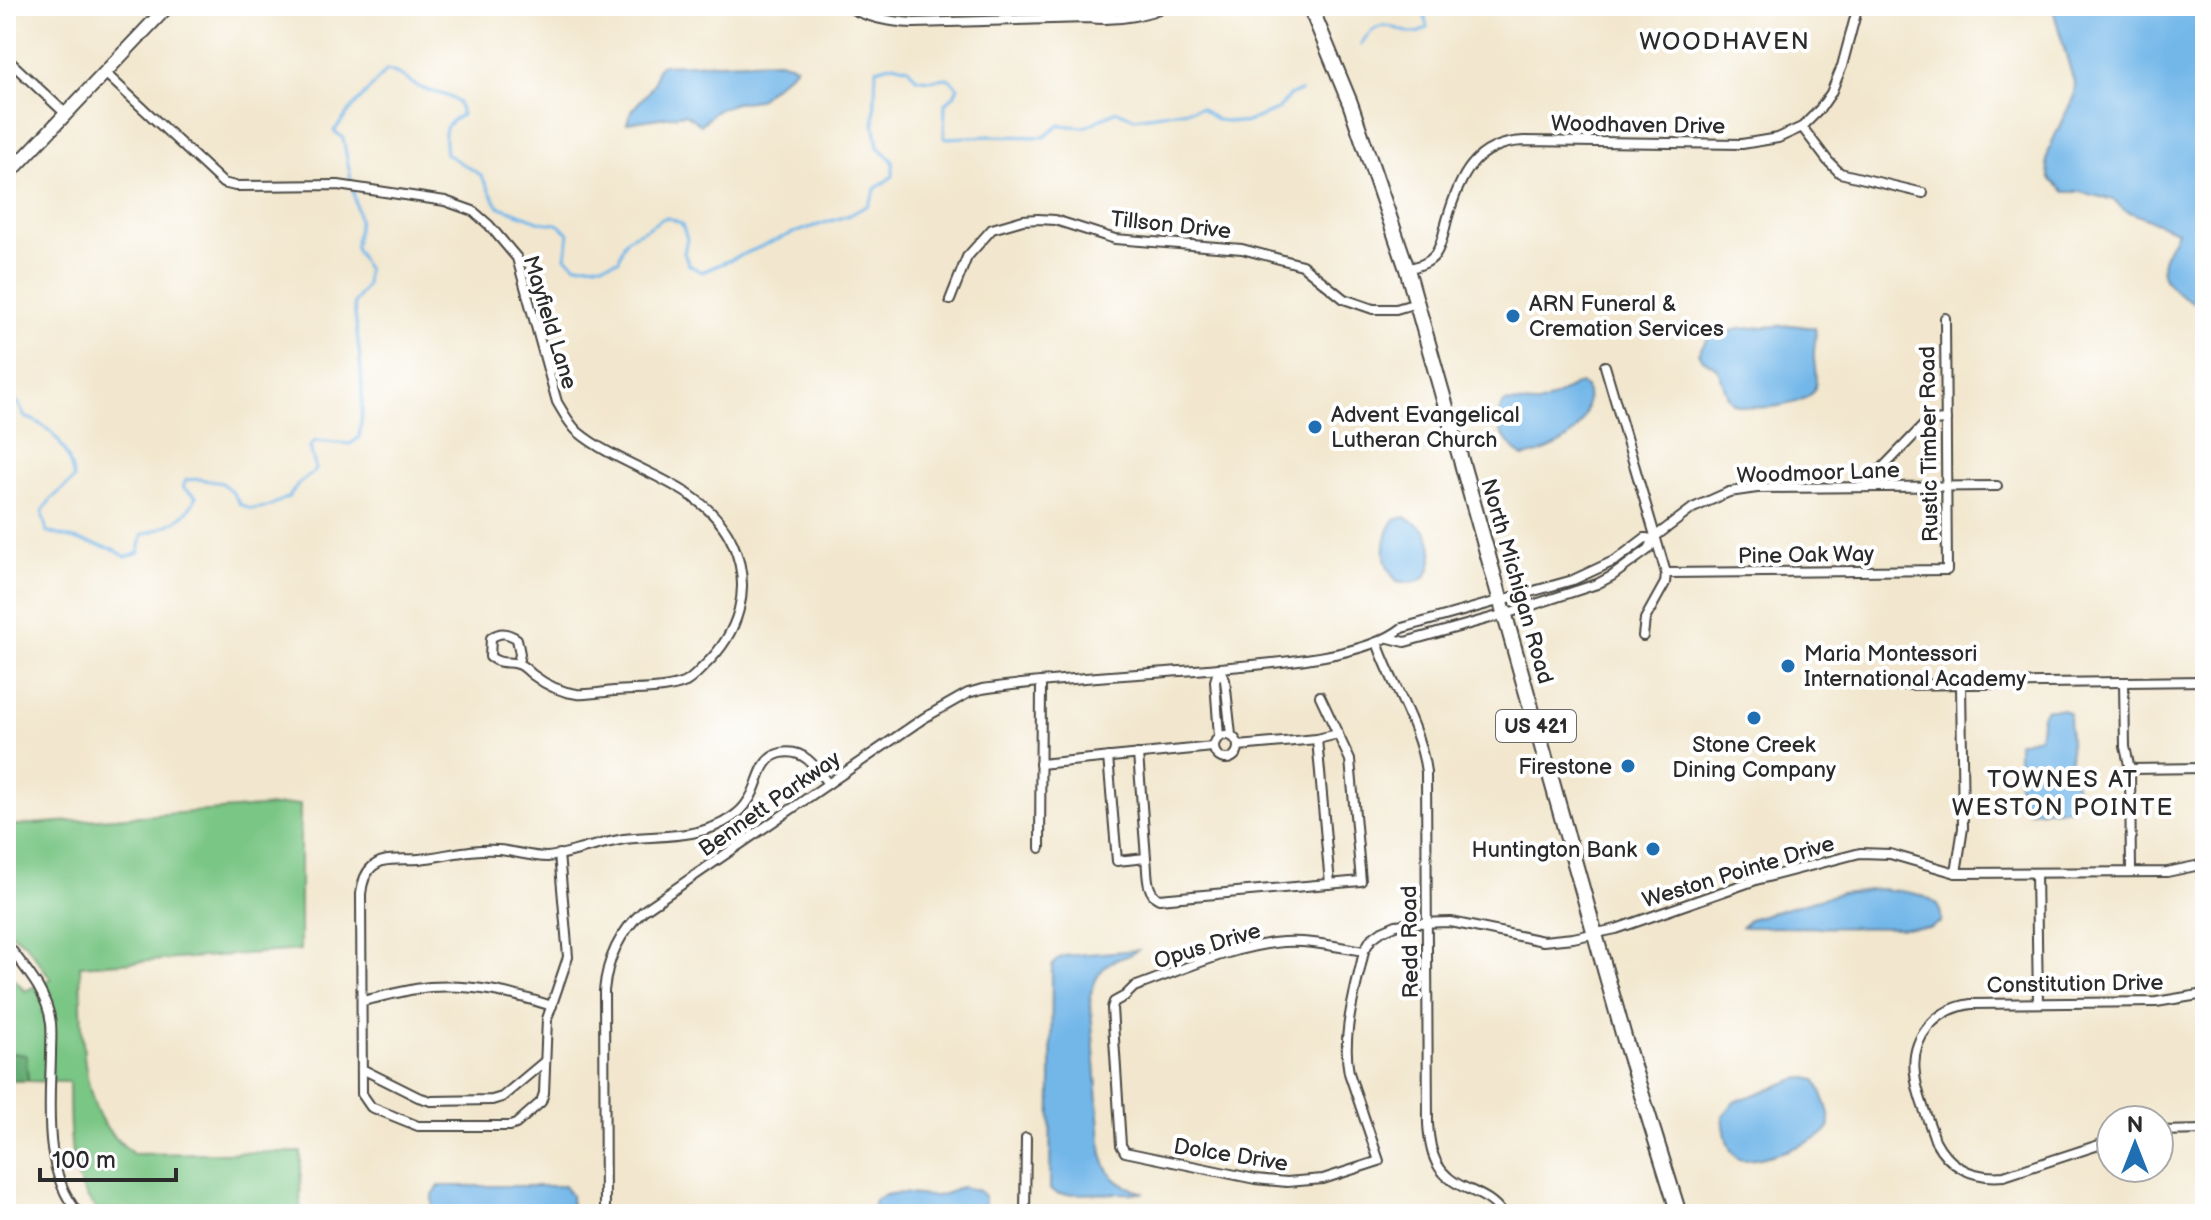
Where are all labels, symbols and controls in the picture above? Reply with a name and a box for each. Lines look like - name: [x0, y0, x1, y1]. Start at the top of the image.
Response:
- district label: WOODHAVEN: [1639, 27, 1811, 56]
- street label: Woodhaven Drive: [1551, 110, 1725, 141]
- street label: Tillson Drive: [1109, 206, 1232, 245]
- street label: Mayfield Lane: [516, 252, 583, 393]
- place label: ARN Funeral & Cremation Services: [1529, 291, 1724, 343]
- marker: ARN Funeral & Cremation Services: [1504, 307, 1522, 325]
- street label: Rustic Timber Road: [1914, 346, 1945, 542]
- place label: Advent Evangelical Lutheran Church: [1331, 402, 1520, 454]
- marker: Advent Evangelical Lutheran Church: [1306, 418, 1324, 436]
- street label: Woodmoor Lane: [1736, 457, 1900, 490]
- street label: North Michigan Road: [1474, 476, 1559, 687]
- street label: Pine Oak Way: [1738, 541, 1874, 570]
- place label: Maria Montessori International Academy: [1804, 641, 2026, 693]
- marker: Maria Montessori International Academy: [1779, 657, 1797, 675]
- marker: Stone Creek Dining Company: [1745, 709, 1763, 727]
- road number: US 421: [1496, 710, 1576, 742]
- place label: Stone Creek Dining Company: [1672, 732, 1836, 784]
- street label: Bennett Parkway: [694, 745, 846, 863]
- place label: Firestone: [1518, 754, 1612, 781]
- marker: Firestone: [1619, 757, 1637, 775]
- district label: TOWNES AT WESTON POINTE: [1952, 765, 2174, 822]
- street label: Weston Pointe Drive: [1639, 830, 1838, 915]
- place label: Huntington Bank: [1472, 837, 1637, 864]
- marker: Huntington Bank: [1644, 840, 1662, 858]
- street label: Redd Road: [1396, 885, 1425, 999]
- street label: Opus Drive: [1151, 917, 1264, 975]
- street label: Constitution Drive: [1986, 969, 2164, 1000]
- north arrow: [2095, 1104, 2175, 1184]
- text: N: [2127, 1112, 2143, 1139]
- scale bar: [40, 1132, 176, 1182]
- street label: Dolce Drive: [1172, 1133, 1290, 1178]
- text: 100 m: [52, 1146, 116, 1175]

